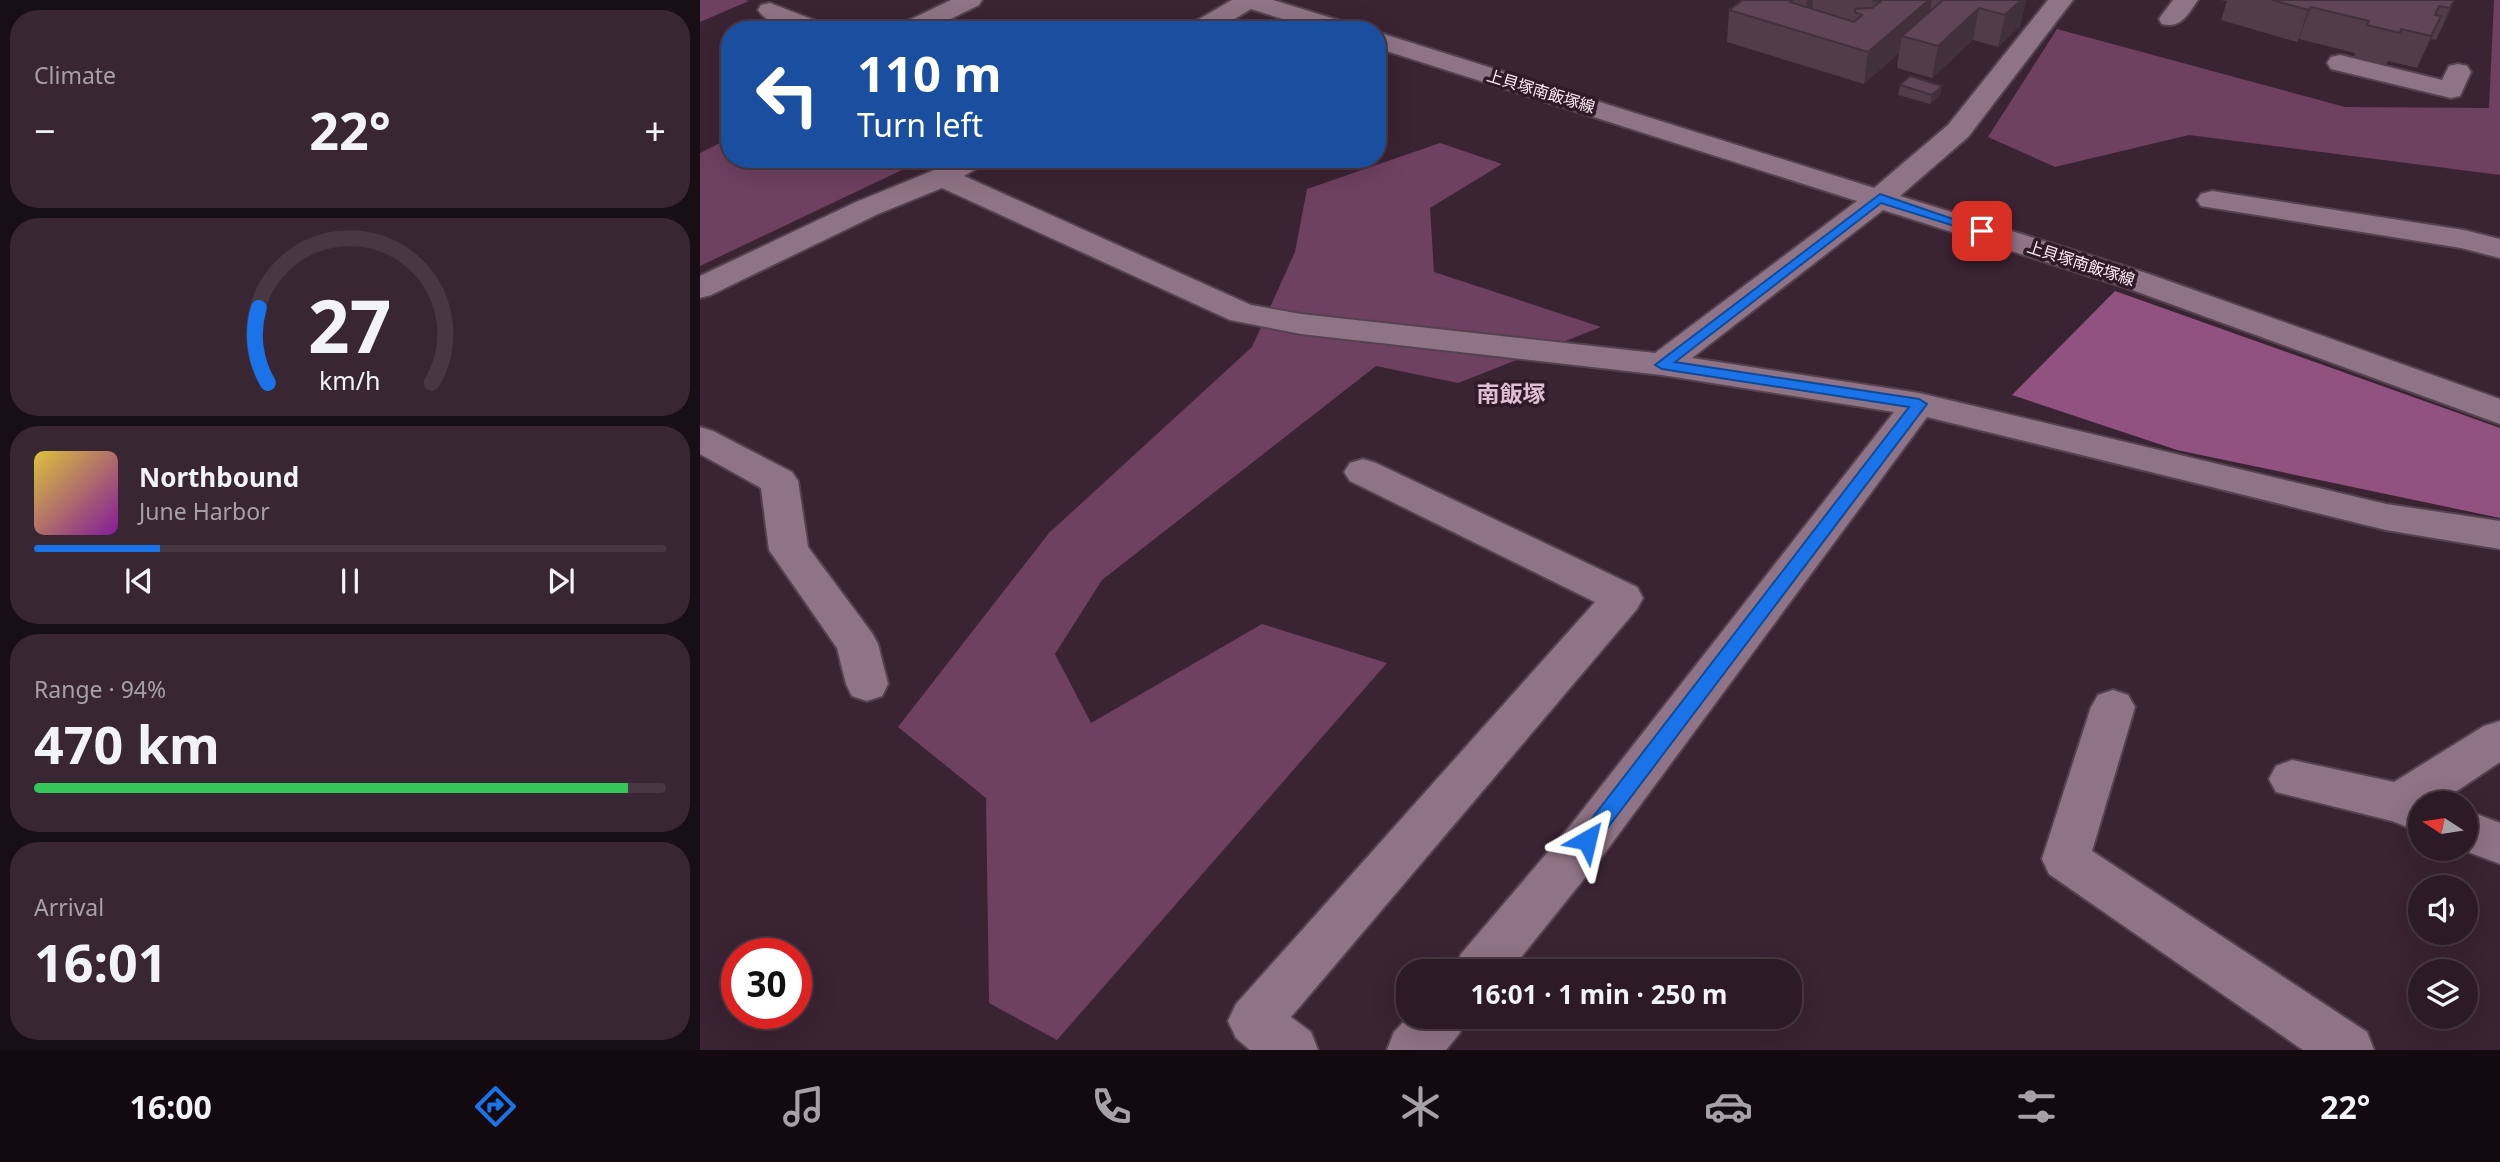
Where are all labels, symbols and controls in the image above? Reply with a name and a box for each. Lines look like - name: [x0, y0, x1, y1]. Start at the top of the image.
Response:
- text: 110 m: [857, 40, 1002, 106]
- icon: left: [742, 49, 833, 140]
- text: Climate: [34, 59, 116, 91]
- street label: 上貝塚南飯塚線: [1484, 64, 1598, 118]
- text: 22°: [309, 94, 391, 165]
- text: Turn left: [857, 103, 983, 146]
- text: −: [34, 104, 56, 156]
- text: +: [644, 104, 666, 156]
- pin: [1952, 201, 2012, 261]
- icon: arrive: [1963, 212, 2001, 250]
- street label: 上貝塚南飯塚線: [2024, 235, 2138, 291]
- text: 27: [308, 275, 392, 374]
- text: km/h: [319, 363, 381, 397]
- district label: 南飯塚: [1477, 377, 1546, 409]
- text: Northbound: [139, 459, 299, 495]
- text: June Harbor: [139, 495, 270, 527]
- icon: previous: [120, 562, 158, 600]
- icon: pause: [331, 562, 369, 600]
- icon: next: [542, 562, 580, 600]
- text: Range · 94%: [34, 673, 166, 705]
- text: 470 km: [34, 708, 220, 779]
- north arrow: [2408, 791, 2478, 861]
- map controls: [2408, 791, 2478, 1029]
- position arrow: [1550, 803, 1624, 877]
- button: sound: [2408, 875, 2478, 945]
- text: Arrival: [34, 891, 104, 923]
- text: 16:01: [34, 926, 168, 997]
- speed limit sign: 30: [721, 938, 812, 1029]
- button: layers: [2408, 959, 2478, 1029]
- text: 16:01 · 1 min · 250 m: [1471, 976, 1727, 1012]
- icon: directions: [471, 1082, 520, 1131]
- icon: music: [779, 1082, 828, 1131]
- icon: phone: [1087, 1082, 1136, 1131]
- icon: climate: [1396, 1082, 1445, 1131]
- icon: car: [1704, 1082, 1753, 1131]
- icon: filters: [2012, 1082, 2061, 1131]
- text: 16:00: [130, 1085, 212, 1128]
- text: 22°: [2320, 1085, 2370, 1128]

